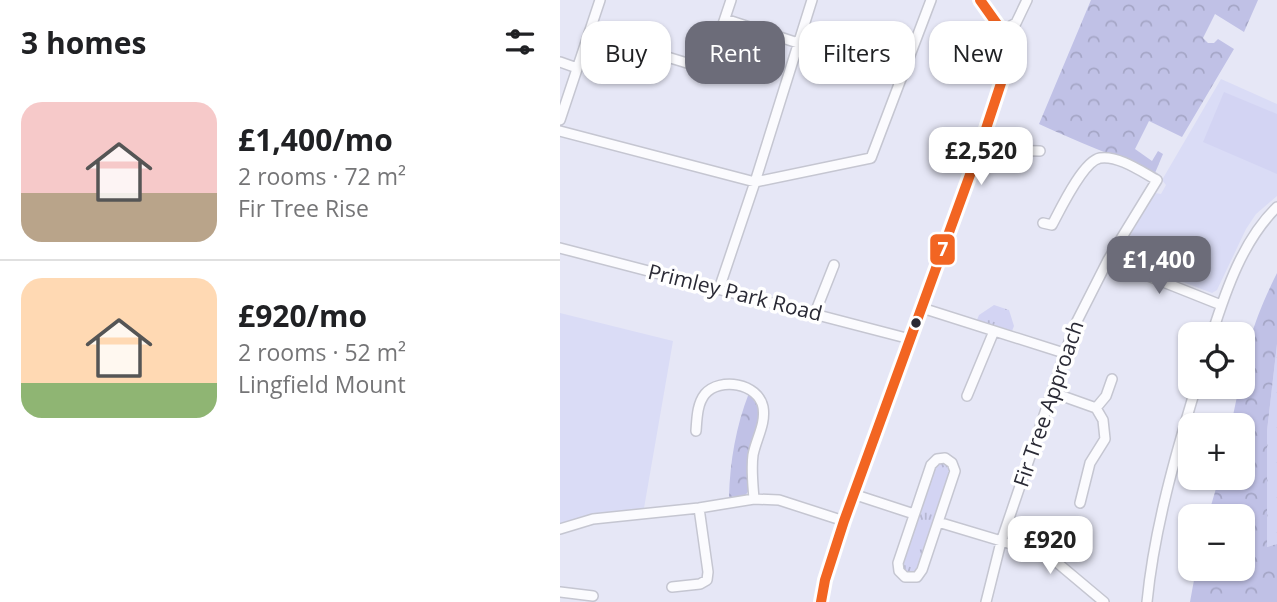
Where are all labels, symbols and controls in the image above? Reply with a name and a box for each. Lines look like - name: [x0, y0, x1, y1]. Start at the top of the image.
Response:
- chip: Buy: [581, 21, 671, 84]
- chip: Rent: [685, 21, 785, 84]
- chip: Filters: [799, 21, 915, 84]
- chip: New: [929, 21, 1027, 84]
- text: 3 homes: [21, 22, 146, 63]
- icon: filters: [501, 23, 539, 61]
- text: £1,400/mo: [238, 119, 393, 160]
- pin: £2,520: [924, 128, 1038, 187]
- icon: home: [77, 130, 161, 214]
- text: £2,520: [945, 134, 1017, 166]
- text: 2 rooms · 72 m²: [238, 160, 406, 192]
- text: Fir Tree Rise: [238, 192, 369, 224]
- line badge: 7: [929, 233, 956, 266]
- text: 7: [938, 236, 949, 262]
- pin: £1,400: [1102, 236, 1216, 296]
- text: £1,400: [1123, 243, 1195, 275]
- street label: Primley Park Road: [645, 257, 825, 327]
- text: £920/mo: [238, 295, 367, 336]
- icon: home: [77, 306, 161, 390]
- unlabelled marker: [909, 316, 923, 330]
- street label: Fir Tree Approach: [1006, 317, 1090, 491]
- map controls: [1178, 322, 1255, 581]
- button: locate: [1178, 322, 1255, 399]
- text: 2 rooms · 52 m²: [238, 336, 406, 368]
- text: Lingfield Mount: [238, 368, 406, 400]
- button: +: [1178, 413, 1255, 490]
- button: −: [1178, 504, 1255, 581]
- pin: £920: [1009, 516, 1091, 576]
- text: £920: [1024, 523, 1076, 555]

